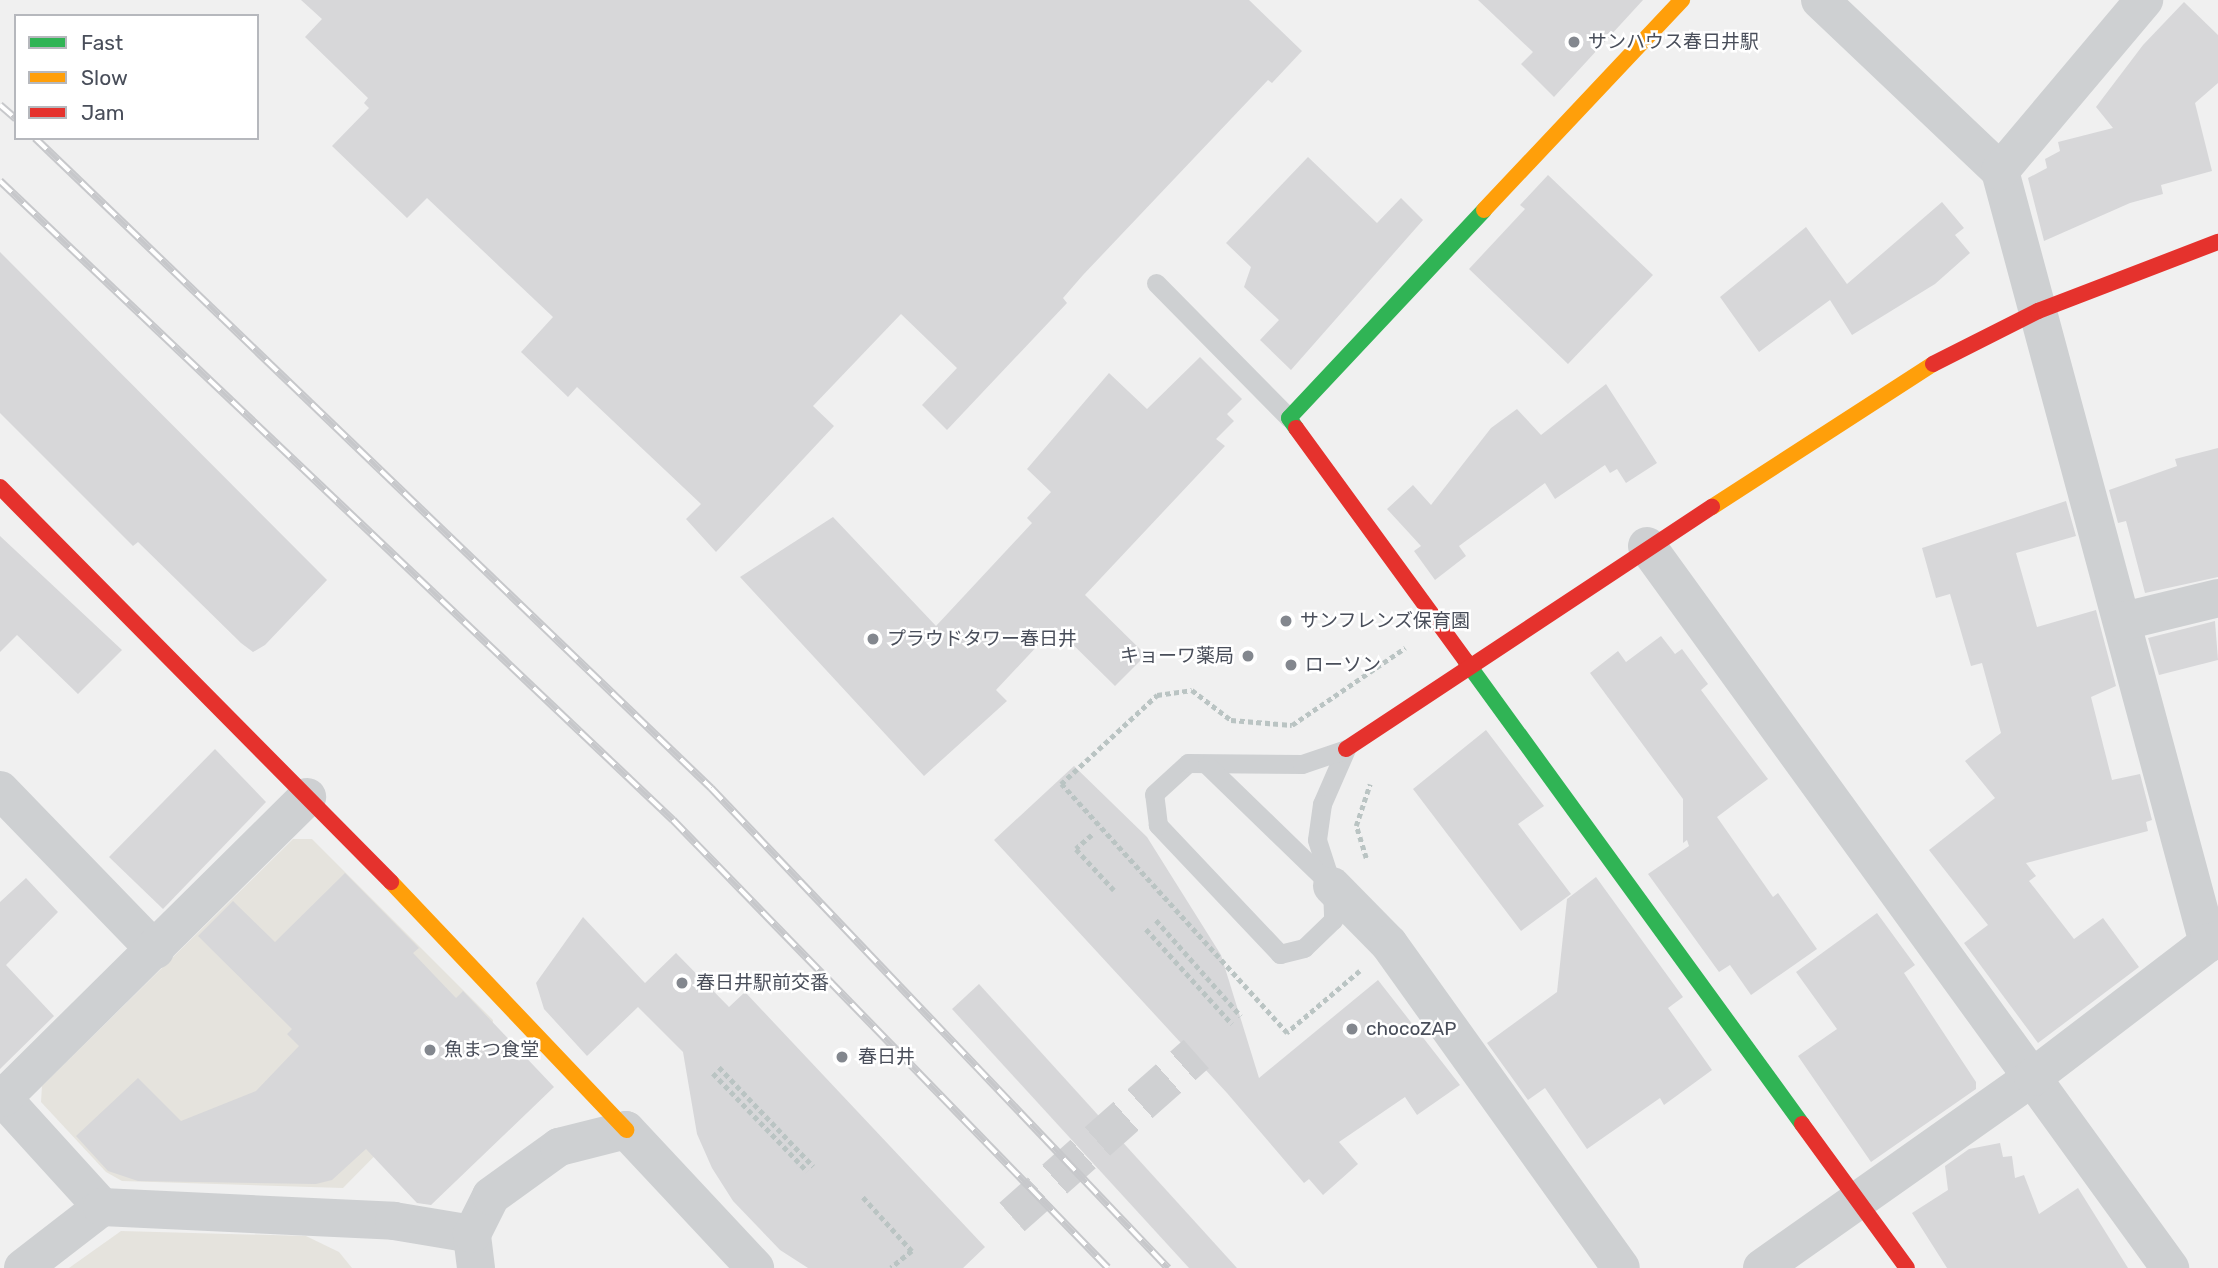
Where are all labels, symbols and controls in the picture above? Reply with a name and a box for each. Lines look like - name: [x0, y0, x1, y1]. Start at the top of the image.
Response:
- legend: [14, 14, 259, 140]
- text: Fast: [81, 30, 123, 55]
- place label: サンハウス春日井駅: [1588, 31, 1759, 53]
- marker: サンハウス春日井駅: [1566, 34, 1582, 50]
- text: Slow: [81, 65, 128, 90]
- text: Jam: [81, 100, 125, 125]
- place label: サンフレンズ保育園: [1300, 610, 1471, 632]
- marker: サンフレンズ保育園: [1278, 613, 1294, 629]
- place label: プラウドタワー春日井: [887, 628, 1077, 650]
- marker: プラウドタワー春日井: [865, 631, 881, 647]
- place label: キョーワ薬局: [1120, 645, 1234, 667]
- marker: キョーワ薬局: [1240, 648, 1256, 664]
- place label: ローソン: [1305, 654, 1381, 676]
- marker: ローソン: [1283, 657, 1299, 673]
- place label: 春日井駅前交番: [696, 972, 829, 994]
- marker: 春日井駅前交番: [674, 975, 690, 991]
- place label: chocoZAP: [1366, 1018, 1456, 1040]
- marker: chocoZAP: [1344, 1021, 1360, 1037]
- place label: 魚まつ食堂: [444, 1039, 539, 1061]
- marker: 魚まつ食堂: [422, 1042, 438, 1058]
- place label: 春日井: [858, 1046, 915, 1068]
- marker: 春日井: [832, 1047, 852, 1067]

